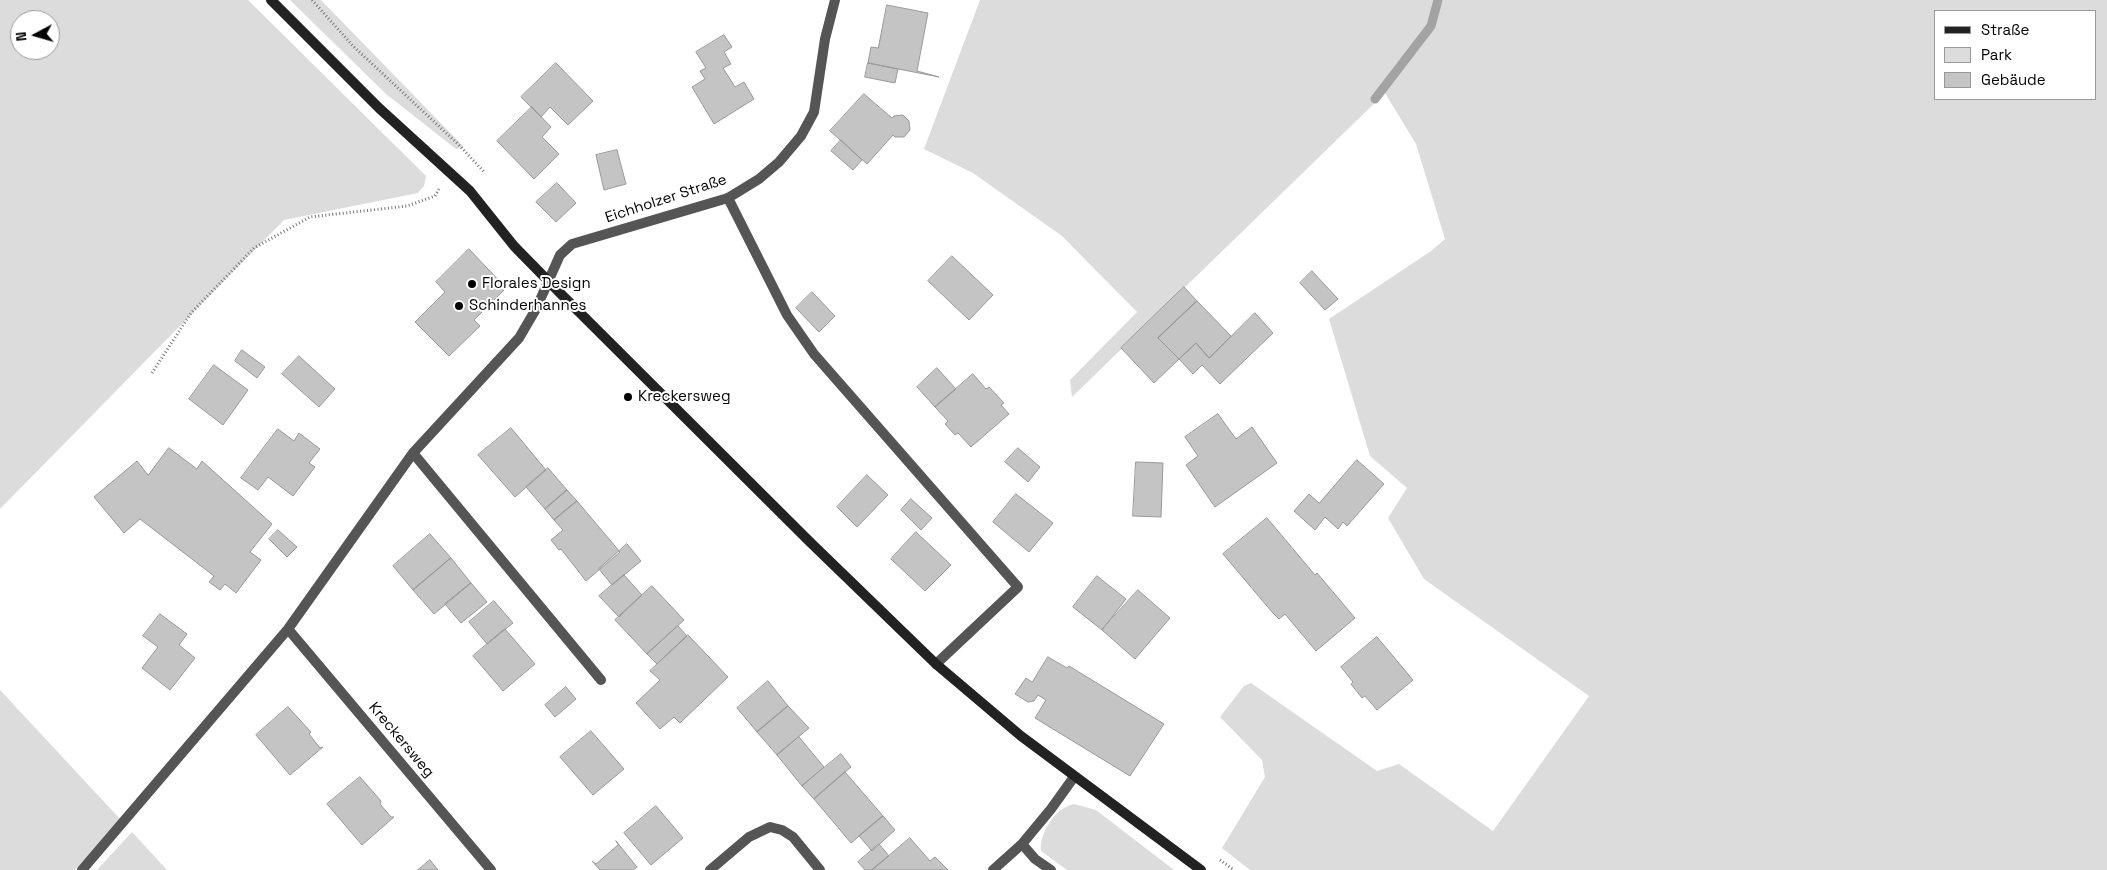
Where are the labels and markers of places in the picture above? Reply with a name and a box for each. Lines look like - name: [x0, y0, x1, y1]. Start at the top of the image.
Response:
- place label: Florales Design: [482, 275, 591, 293]
- marker: Florales Design: [466, 278, 478, 290]
- place label: Schinderhannes: [469, 297, 586, 315]
- marker: Schinderhannes: [453, 300, 465, 312]
- place label: Kreckersweg: [638, 388, 731, 406]
- marker: Kreckersweg: [622, 391, 634, 403]

